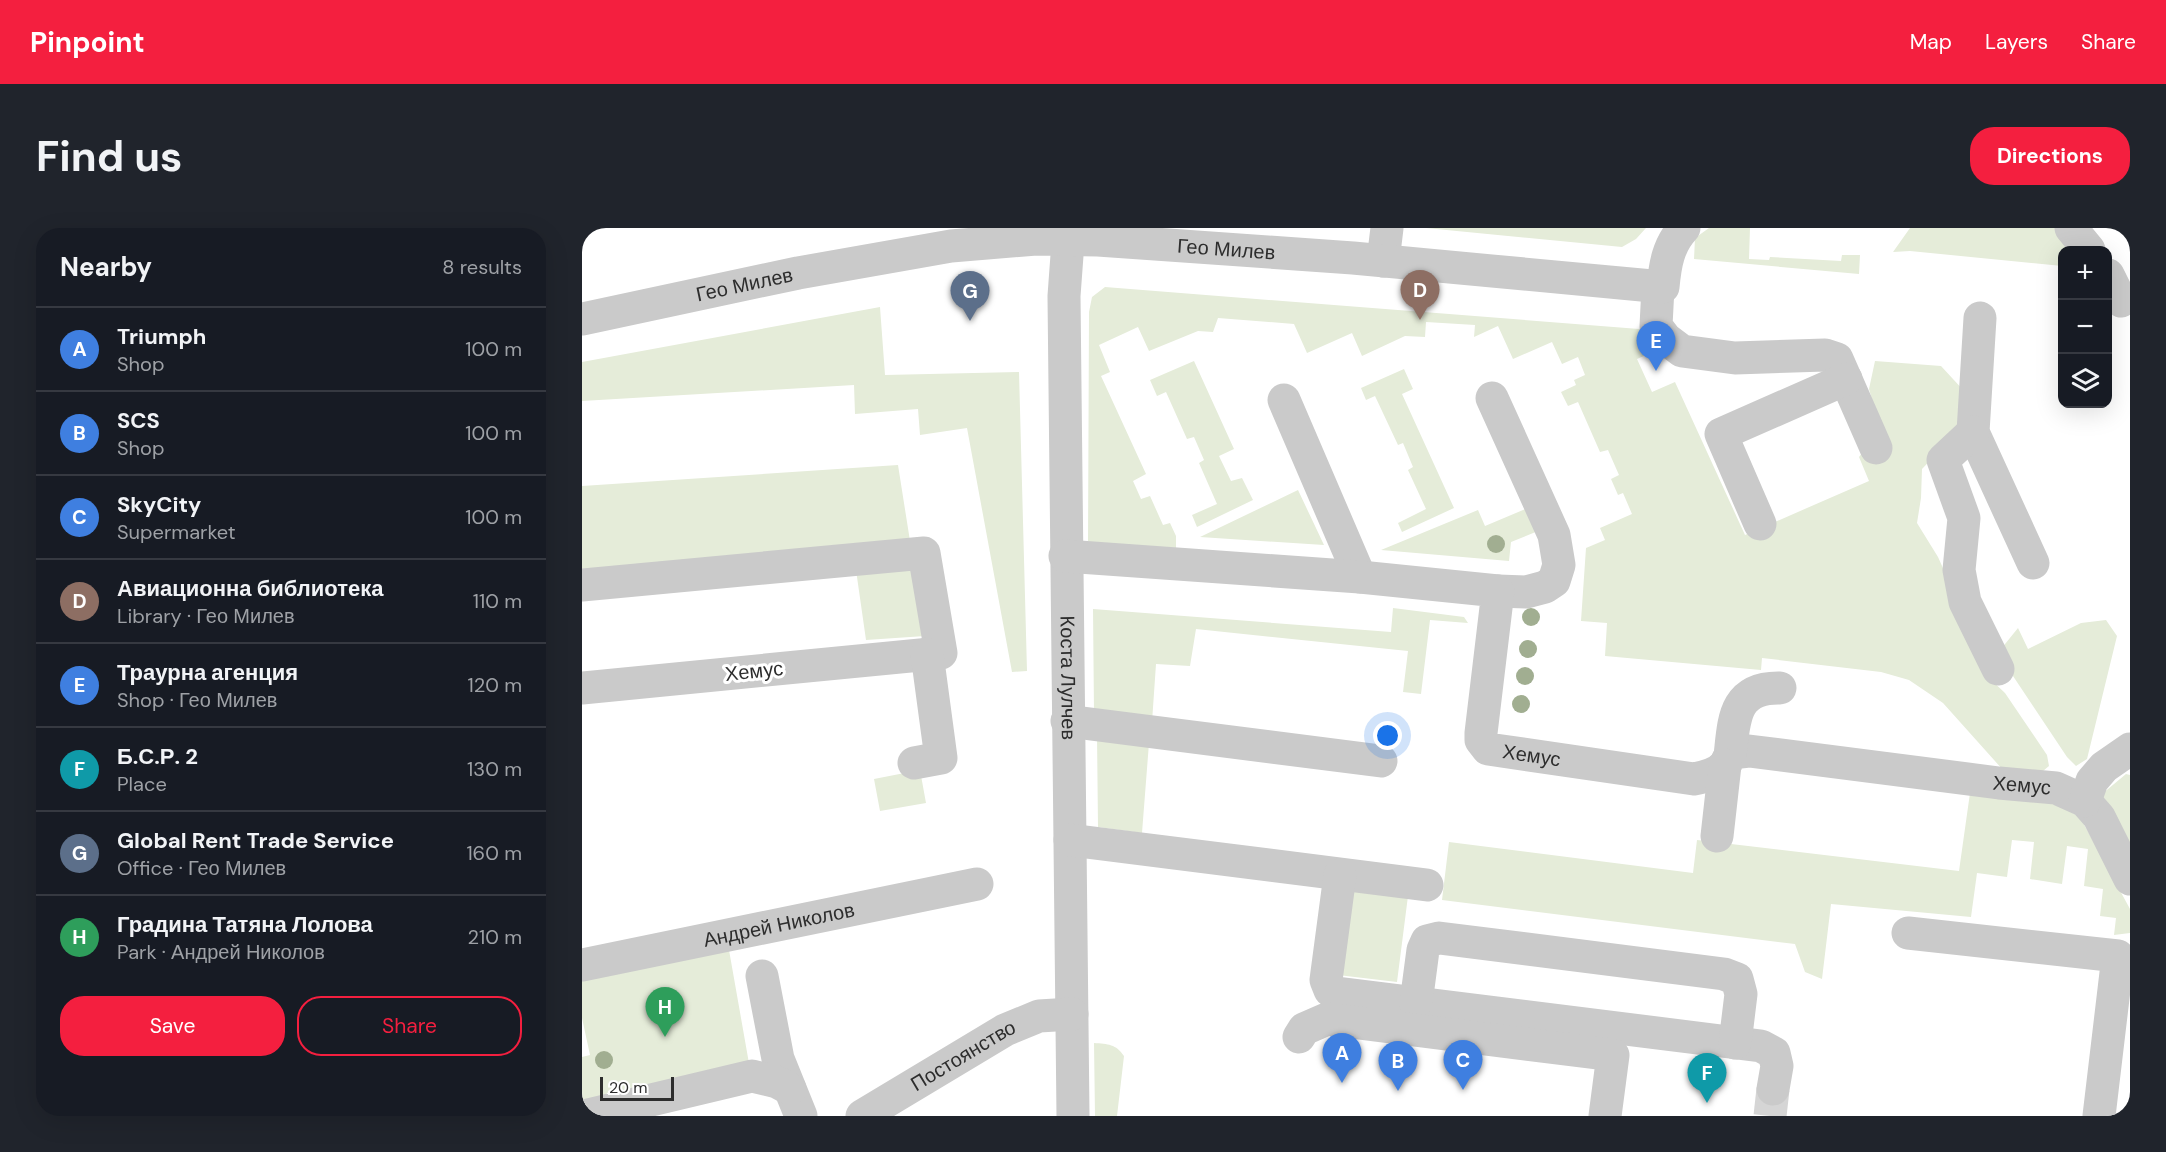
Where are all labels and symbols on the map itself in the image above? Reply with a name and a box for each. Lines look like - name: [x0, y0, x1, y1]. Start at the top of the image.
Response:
- street label: Гео Милев: [1176, 233, 1276, 265]
- street label: Гео Милев: [694, 261, 795, 307]
- pin: D: [1400, 270, 1440, 320]
- pin: G: [950, 272, 990, 321]
- pin: E: [1636, 322, 1676, 371]
- street label: Коста Лулчев: [1055, 615, 1082, 740]
- street label: Хемус: [724, 655, 784, 687]
- your location: [1373, 721, 1402, 750]
- street label: Хемус: [1501, 738, 1562, 772]
- street label: Хемус: [1992, 770, 2052, 801]
- street label: Андрей Николов: [701, 896, 857, 953]
- pin: H: [646, 988, 685, 1037]
- street label: Постоянство: [906, 1014, 1019, 1097]
- pin: A: [1322, 1034, 1362, 1083]
- pin: C: [1444, 1040, 1482, 1090]
- pin: B: [1378, 1042, 1418, 1091]
- pin: F: [1688, 1054, 1726, 1103]
- scale bar: [600, 1074, 674, 1102]

